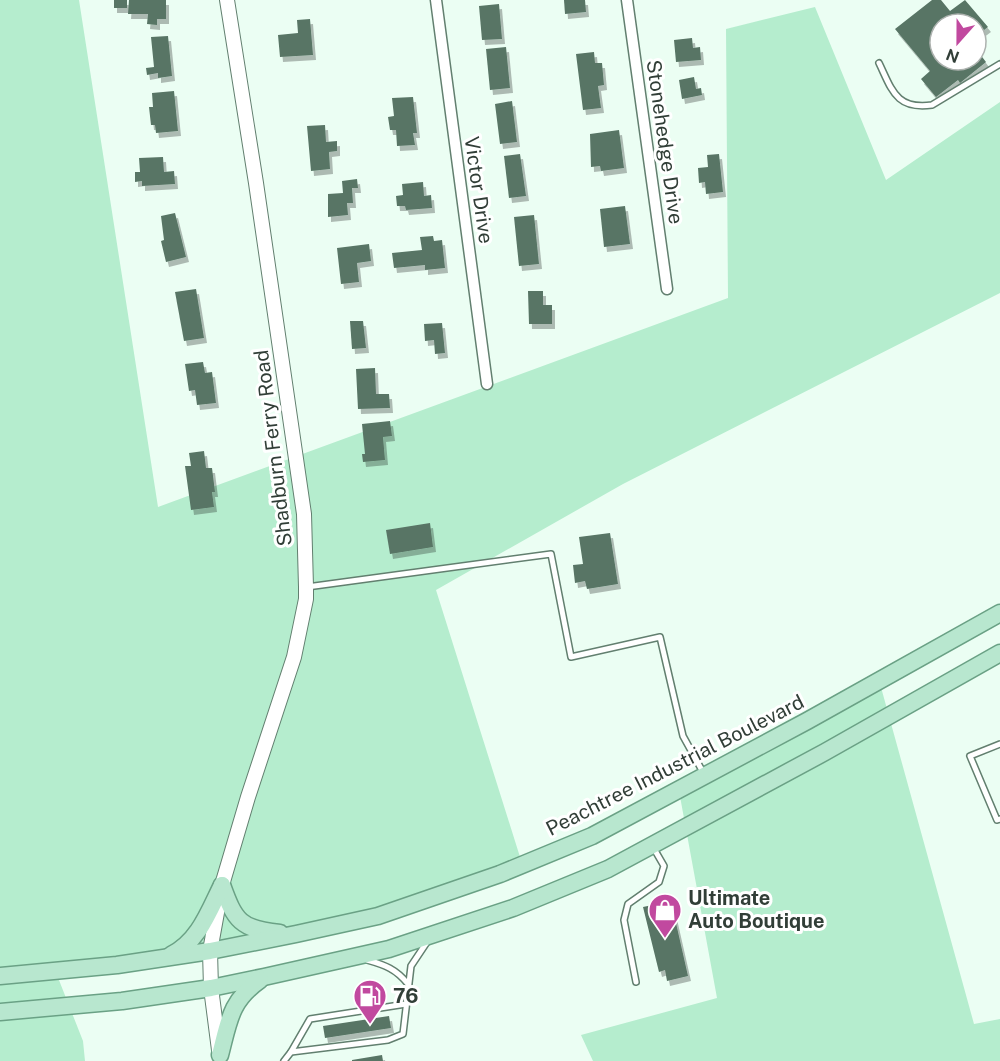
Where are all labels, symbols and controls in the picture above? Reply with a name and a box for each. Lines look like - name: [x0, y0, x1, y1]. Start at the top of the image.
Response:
- north arrow: [928, 12, 988, 72]
- text: N: [944, 44, 962, 67]
- street label: Stonehedge Drive: [642, 58, 688, 226]
- street label: Victor Drive: [460, 135, 498, 245]
- street label: Shadburn Ferry Road: [249, 349, 297, 547]
- street label: Peachtree Industrial Boulevard: [542, 689, 808, 841]
- place label: Ultimate Auto Boutique: [688, 886, 825, 933]
- shop icon: Ultimate Auto Boutique: [647, 892, 683, 939]
- fuel station icon: 76: [352, 978, 388, 1025]
- place label: 76: [393, 984, 419, 1008]

